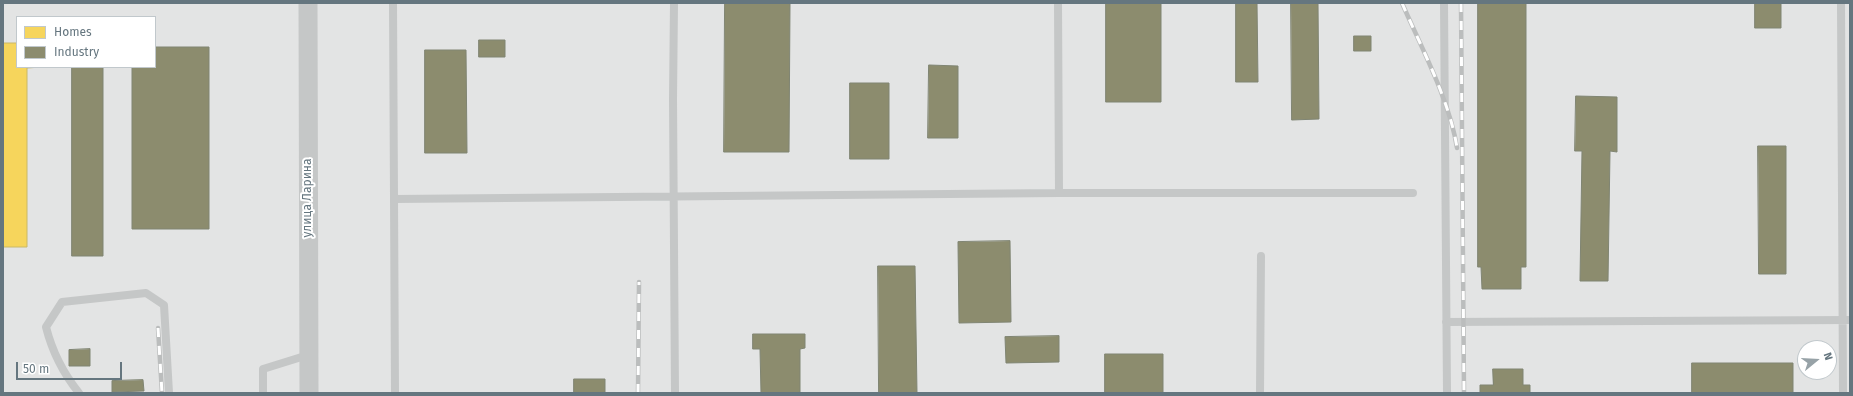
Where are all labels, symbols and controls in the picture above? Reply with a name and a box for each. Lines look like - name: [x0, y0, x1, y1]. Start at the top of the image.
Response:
- legend: [16, 16, 156, 68]
- text: Homes: [54, 25, 92, 39]
- text: Industry: [54, 45, 99, 59]
- street label: улица Ларина: [301, 158, 315, 238]
- north arrow: [1797, 340, 1837, 380]
- text: N: [1821, 351, 1835, 362]
- scale bar: [18, 354, 124, 380]
- text: 50 m: [23, 362, 49, 376]

